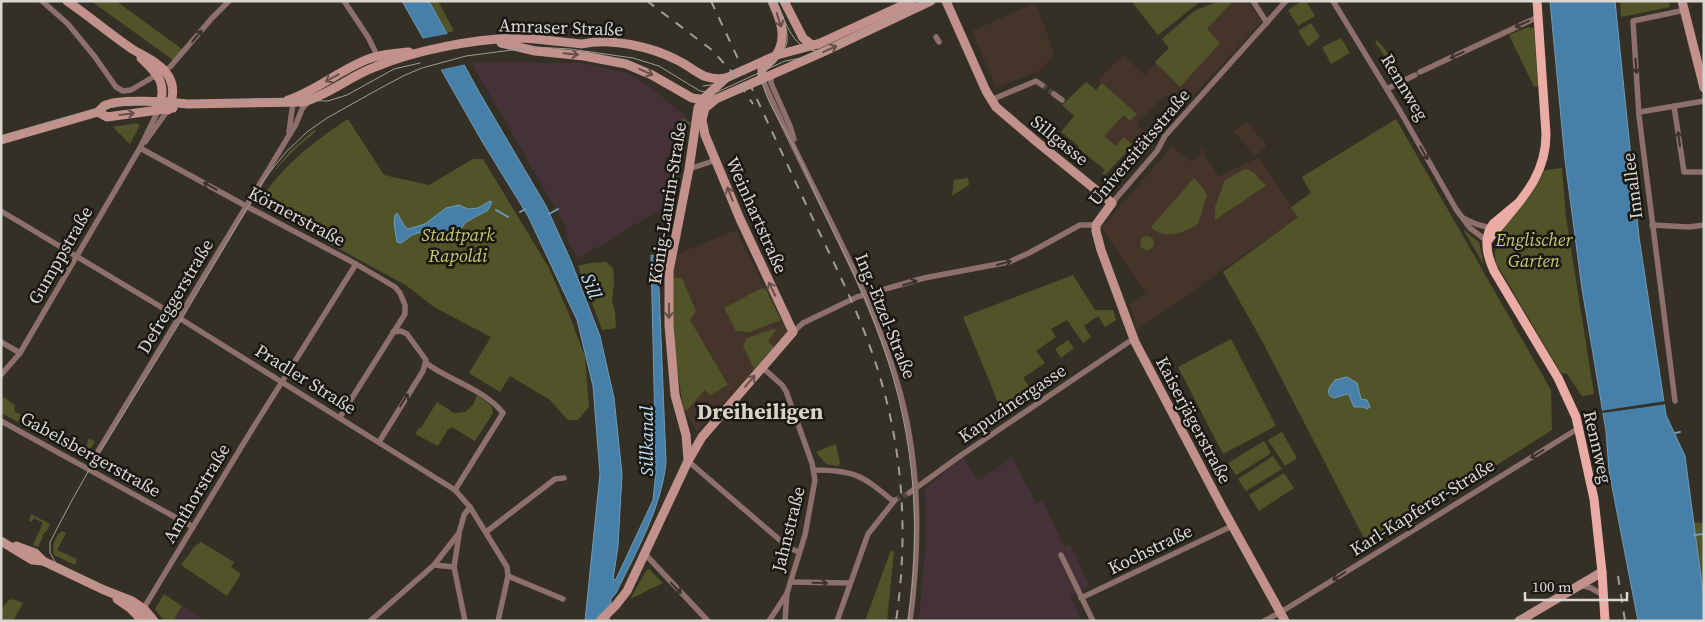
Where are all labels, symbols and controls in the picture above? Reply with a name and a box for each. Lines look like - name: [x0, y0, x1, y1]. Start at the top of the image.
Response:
- street label: Amraser Straße: [498, 12, 624, 42]
- one-way arrow: [775, 12, 784, 27]
- one-way arrow: [1515, 20, 1530, 30]
- one-way arrow: [191, 30, 202, 43]
- one-way arrow: [822, 43, 837, 53]
- one-way arrow: [563, 49, 579, 59]
- street label: Rennweg: [1375, 49, 1435, 125]
- one-way arrow: [1450, 51, 1465, 61]
- one-way arrow: [1632, 58, 1641, 74]
- one-way arrow: [638, 68, 653, 78]
- one-way arrow: [325, 73, 340, 83]
- street label: Universitätsstraße: [1083, 83, 1195, 211]
- one-way arrow: [119, 109, 135, 119]
- street label: Sillgasse: [1026, 109, 1094, 171]
- street label: König-Laurin-Straße: [642, 120, 692, 286]
- one-way arrow: [1674, 131, 1684, 147]
- one-way arrow: [1420, 145, 1430, 160]
- street label: Innallee: [1616, 151, 1648, 221]
- street label: Weinhartstraße: [720, 153, 794, 277]
- street label: Körnerstraße: [244, 180, 350, 252]
- one-way arrow: [203, 181, 218, 191]
- one-way arrow: [724, 187, 734, 202]
- street label: Gumppstraße: [22, 201, 98, 309]
- park label: Stadtpark Rapoldi: [422, 222, 495, 268]
- park label: Englischer Garten: [1494, 227, 1573, 273]
- street label: Defreggerstraße: [131, 234, 219, 358]
- street label: Ing.-Etzel-Straße: [849, 249, 923, 383]
- one-way arrow: [995, 257, 1011, 267]
- water label: Sill: [575, 269, 609, 303]
- one-way arrow: [902, 277, 918, 287]
- one-way arrow: [767, 281, 777, 296]
- one-way arrow: [664, 303, 674, 319]
- street label: Pradler Straße: [251, 338, 361, 420]
- street label: Kaiserjägerstraße: [1150, 352, 1238, 488]
- street label: Kapuzinergasse: [953, 358, 1071, 448]
- one-way arrow: [745, 375, 756, 388]
- one-way arrow: [399, 393, 409, 407]
- district label: Dreiheiligen: [697, 396, 824, 426]
- street label: Gabelsbergerstraße: [16, 405, 166, 503]
- water label: Sillkanal: [633, 405, 659, 476]
- street label: Rennweg: [1578, 408, 1618, 486]
- street label: Amthorstraße: [156, 439, 236, 547]
- one-way arrow: [1531, 449, 1545, 459]
- street label: Karl-Kapferer-Straße: [1345, 452, 1499, 562]
- street label: Jahnstraße: [765, 484, 811, 575]
- street label: Kochstraße: [1104, 518, 1196, 580]
- scale bar: [1525, 570, 1628, 602]
- one-way arrow: [1333, 571, 1347, 581]
- text: 100 m: [1532, 576, 1572, 597]
- one-way arrow: [812, 578, 828, 588]
- one-way arrow: [670, 581, 682, 594]

